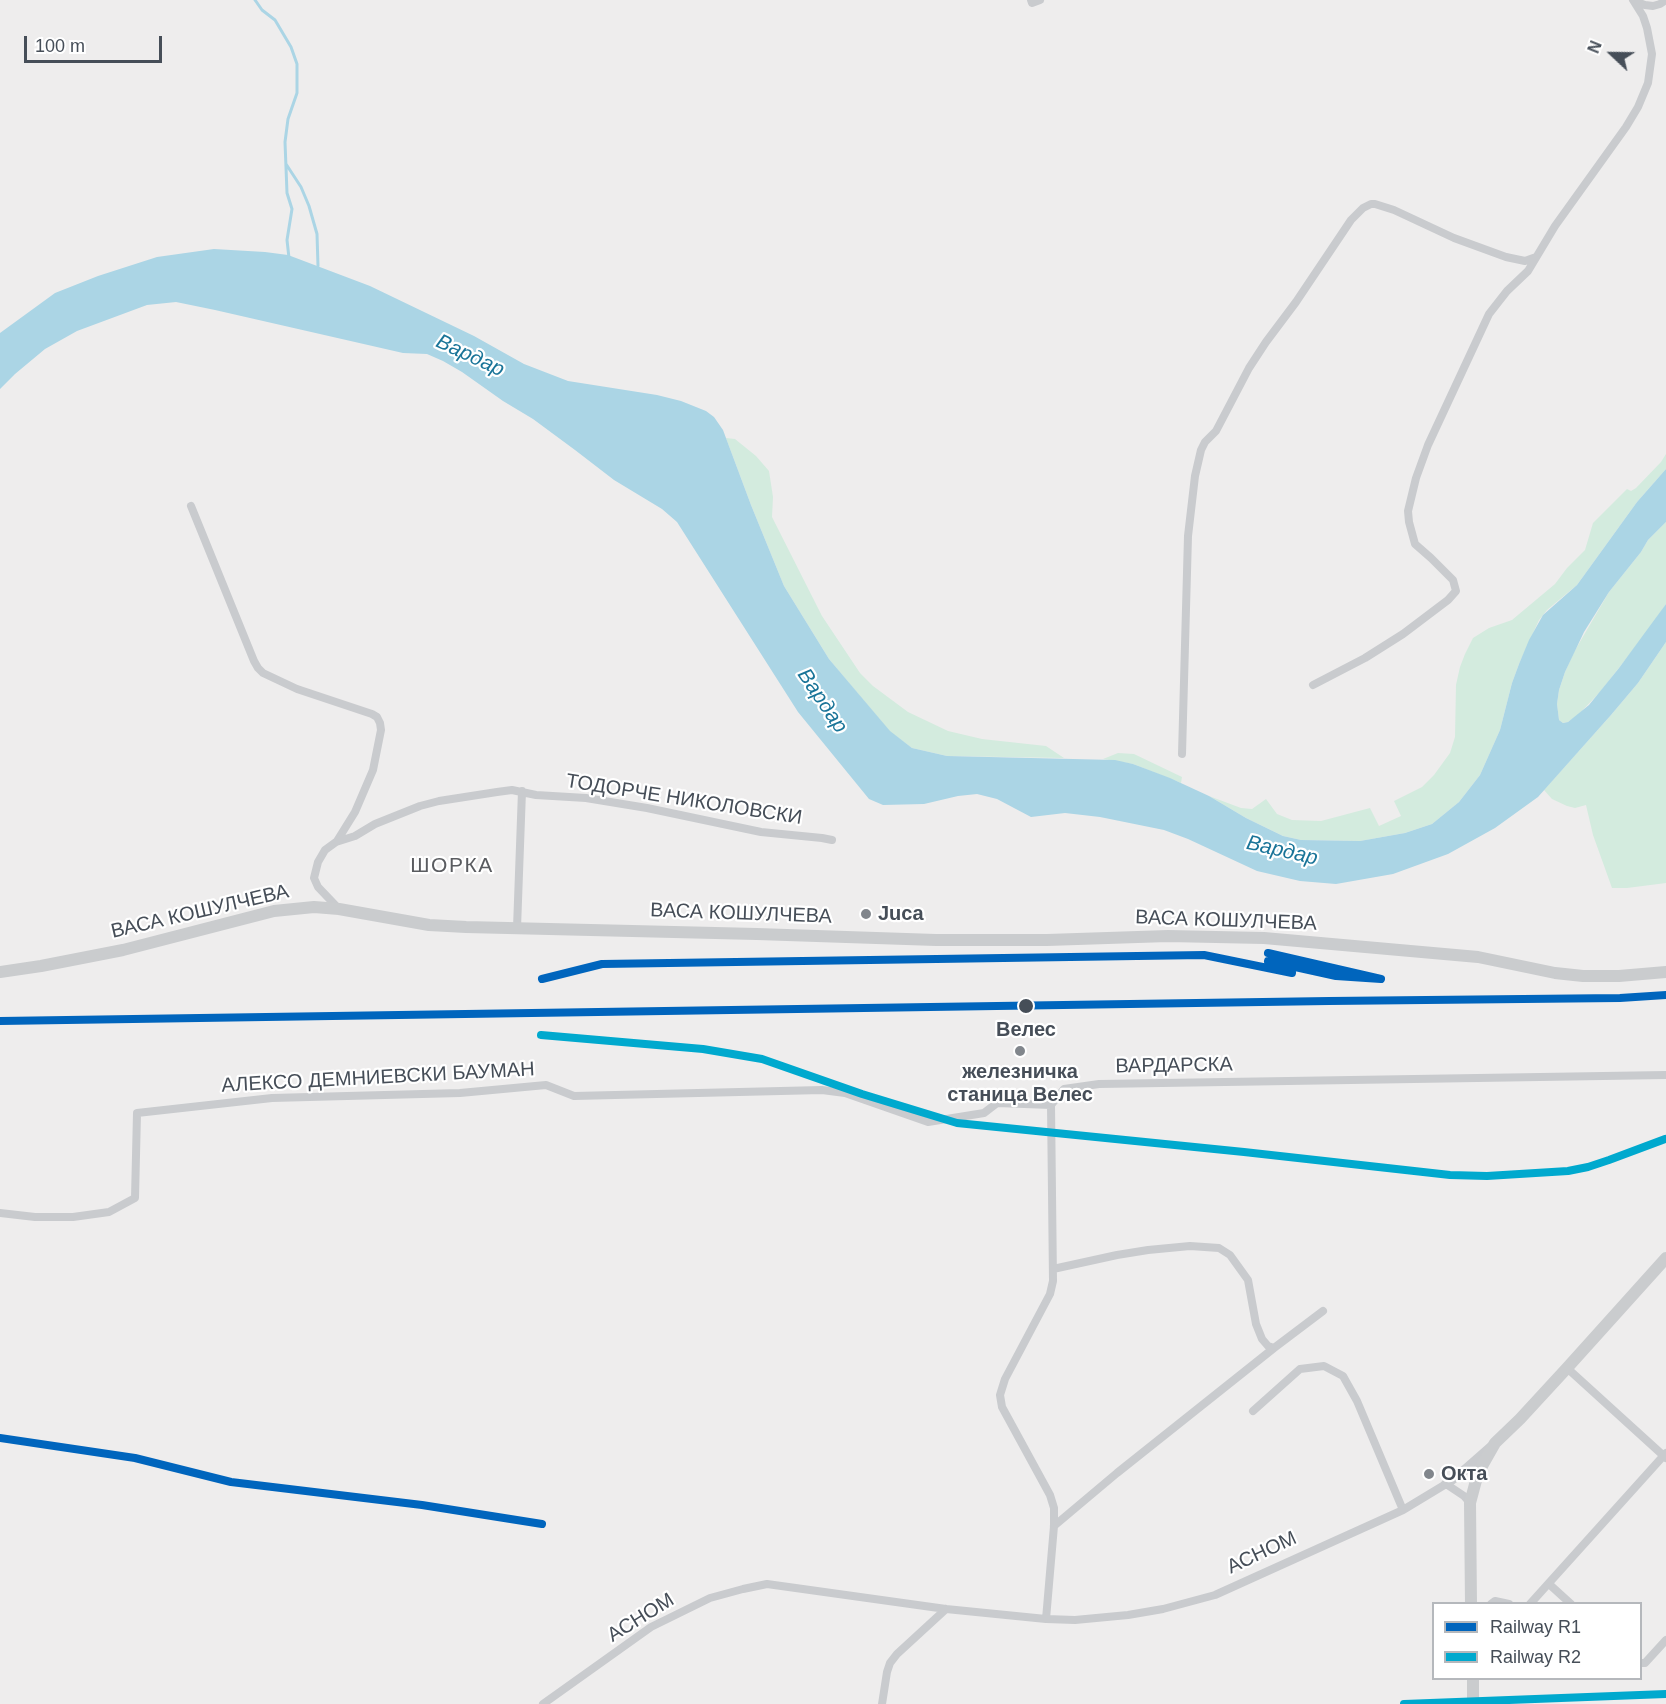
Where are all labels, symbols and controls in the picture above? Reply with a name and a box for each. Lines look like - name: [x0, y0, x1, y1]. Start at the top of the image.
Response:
- scale bar: [27, 24, 165, 62]
- north arrow: [1582, 24, 1642, 84]
- text: 100 m: [35, 36, 85, 56]
- text: N: [1585, 39, 1605, 56]
- water label: Вардар: [432, 329, 508, 383]
- water label: Вардар: [791, 664, 853, 738]
- street label: ТОДОРЧЕ НИКОЛОВСКИ: [564, 769, 804, 831]
- water label: Вардар: [1244, 831, 1320, 871]
- district label: ШОРКА: [410, 853, 494, 879]
- street label: ВАСА КОШУЛЧЕВА: [109, 880, 291, 944]
- street label: ВАСА КОШУЛЧЕВА: [650, 899, 832, 929]
- place label: Juca: [878, 902, 924, 926]
- street label: ВАСА КОШУЛЧЕВА: [1135, 906, 1317, 936]
- marker: Juca: [859, 907, 873, 921]
- marker: Велес: [1017, 997, 1035, 1015]
- place label: Велес: [996, 1018, 1056, 1042]
- marker: железничка станица Велес: [1013, 1044, 1027, 1058]
- street label: ВАРДАРСКА: [1115, 1053, 1233, 1079]
- street label: АЛЕКСО ДЕМНИЕВСКИ БАУМАН: [221, 1058, 535, 1098]
- place label: железничка станица Велес: [947, 1060, 1093, 1107]
- place label: Окта: [1441, 1462, 1487, 1486]
- marker: Окта: [1422, 1467, 1436, 1481]
- street label: АСНОМ: [1223, 1526, 1301, 1580]
- street label: АСНОМ: [603, 1588, 679, 1648]
- legend: [1432, 1602, 1642, 1680]
- text: Railway R1: [1490, 1617, 1581, 1637]
- text: Railway R2: [1490, 1647, 1581, 1667]

